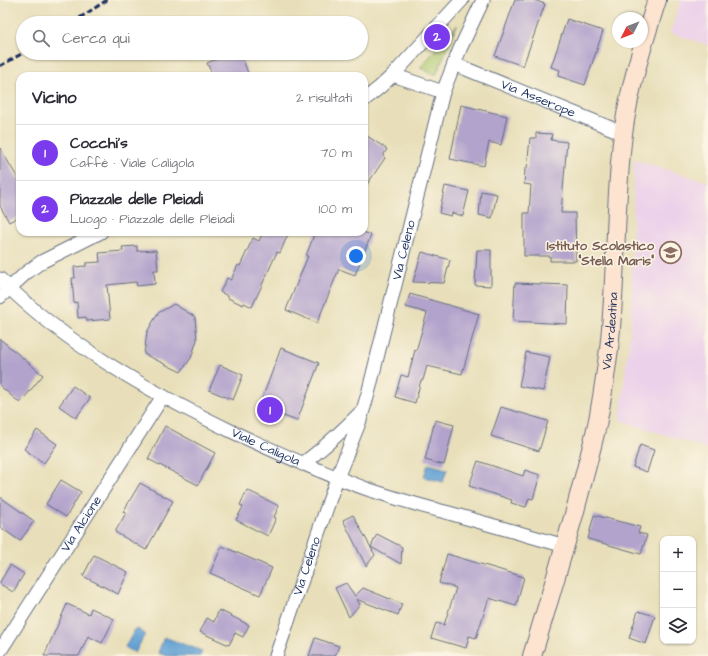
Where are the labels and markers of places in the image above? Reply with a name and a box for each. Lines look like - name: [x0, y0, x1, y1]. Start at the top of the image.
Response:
- pin: 2: [424, 22, 450, 52]
- place label: Istituto Scolastico "Stella Maris": [547, 237, 655, 270]
- school or university icon: Istituto Scolastico "Stella Maris": [657, 240, 683, 266]
- pin: 1: [257, 395, 283, 425]

